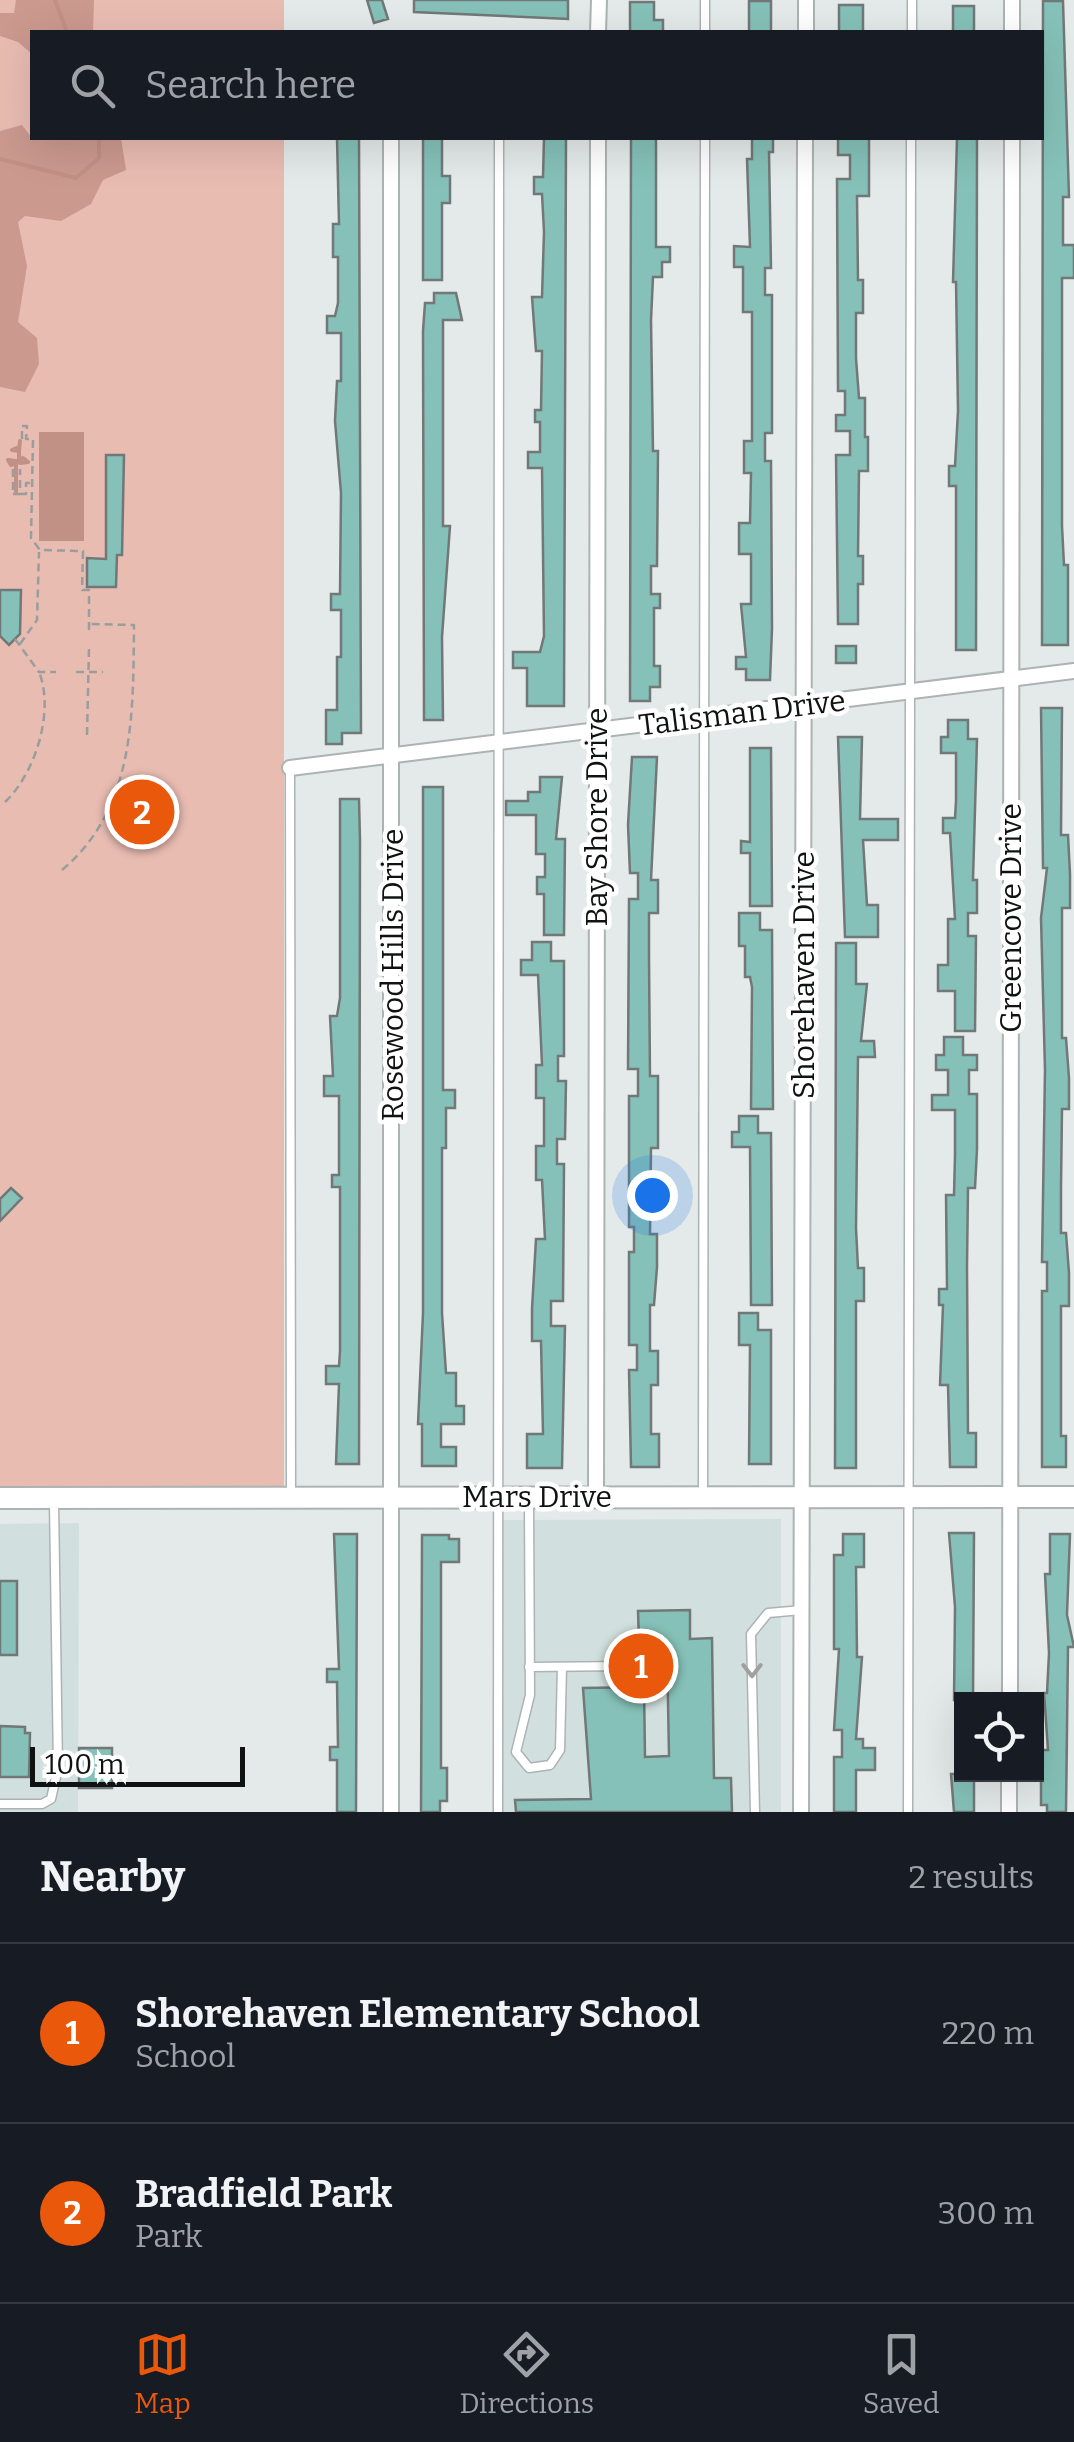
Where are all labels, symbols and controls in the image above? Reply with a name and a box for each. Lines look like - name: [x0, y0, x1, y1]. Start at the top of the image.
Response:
- search box: [30, 30, 1044, 140]
- icon: search: [65, 58, 120, 113]
- text: Search here: [145, 62, 356, 108]
- street label: Talisman Drive: [637, 682, 847, 744]
- street label: Bay Shore Drive: [579, 708, 615, 926]
- pin: 2: [110, 774, 174, 850]
- street label: Greencove Drive: [993, 803, 1029, 1033]
- street label: Rosewood Hills Drive: [375, 829, 411, 1121]
- street label: Shorehaven Drive: [786, 851, 822, 1099]
- your location: [627, 1170, 678, 1221]
- street label: Mars Drive: [462, 1479, 612, 1515]
- pin: 1: [608, 1628, 674, 1704]
- one-way arrow: [741, 1662, 762, 1678]
- map controls: [954, 1692, 1044, 1782]
- button: locate: [954, 1692, 1044, 1782]
- scale bar: [30, 1742, 245, 1786]
- text: 100 m: [45, 1748, 125, 1781]
- text: Nearby: [40, 1852, 185, 1902]
- text: 2 results: [908, 1858, 1034, 1896]
- text: Shorehaven Elementary School: [135, 1991, 700, 2037]
- text: 1: [66, 2014, 79, 2052]
- text: 220 m: [942, 2014, 1034, 2052]
- text: School: [135, 2037, 236, 2075]
- text: Bradfield Park: [135, 2171, 392, 2217]
- text: 2: [63, 2194, 82, 2232]
- text: 300 m: [938, 2194, 1034, 2232]
- text: Park: [135, 2217, 202, 2255]
- tab: Map: [134, 2327, 191, 2420]
- tab: Directions: [459, 2327, 594, 2420]
- tab: Saved: [863, 2327, 940, 2420]

